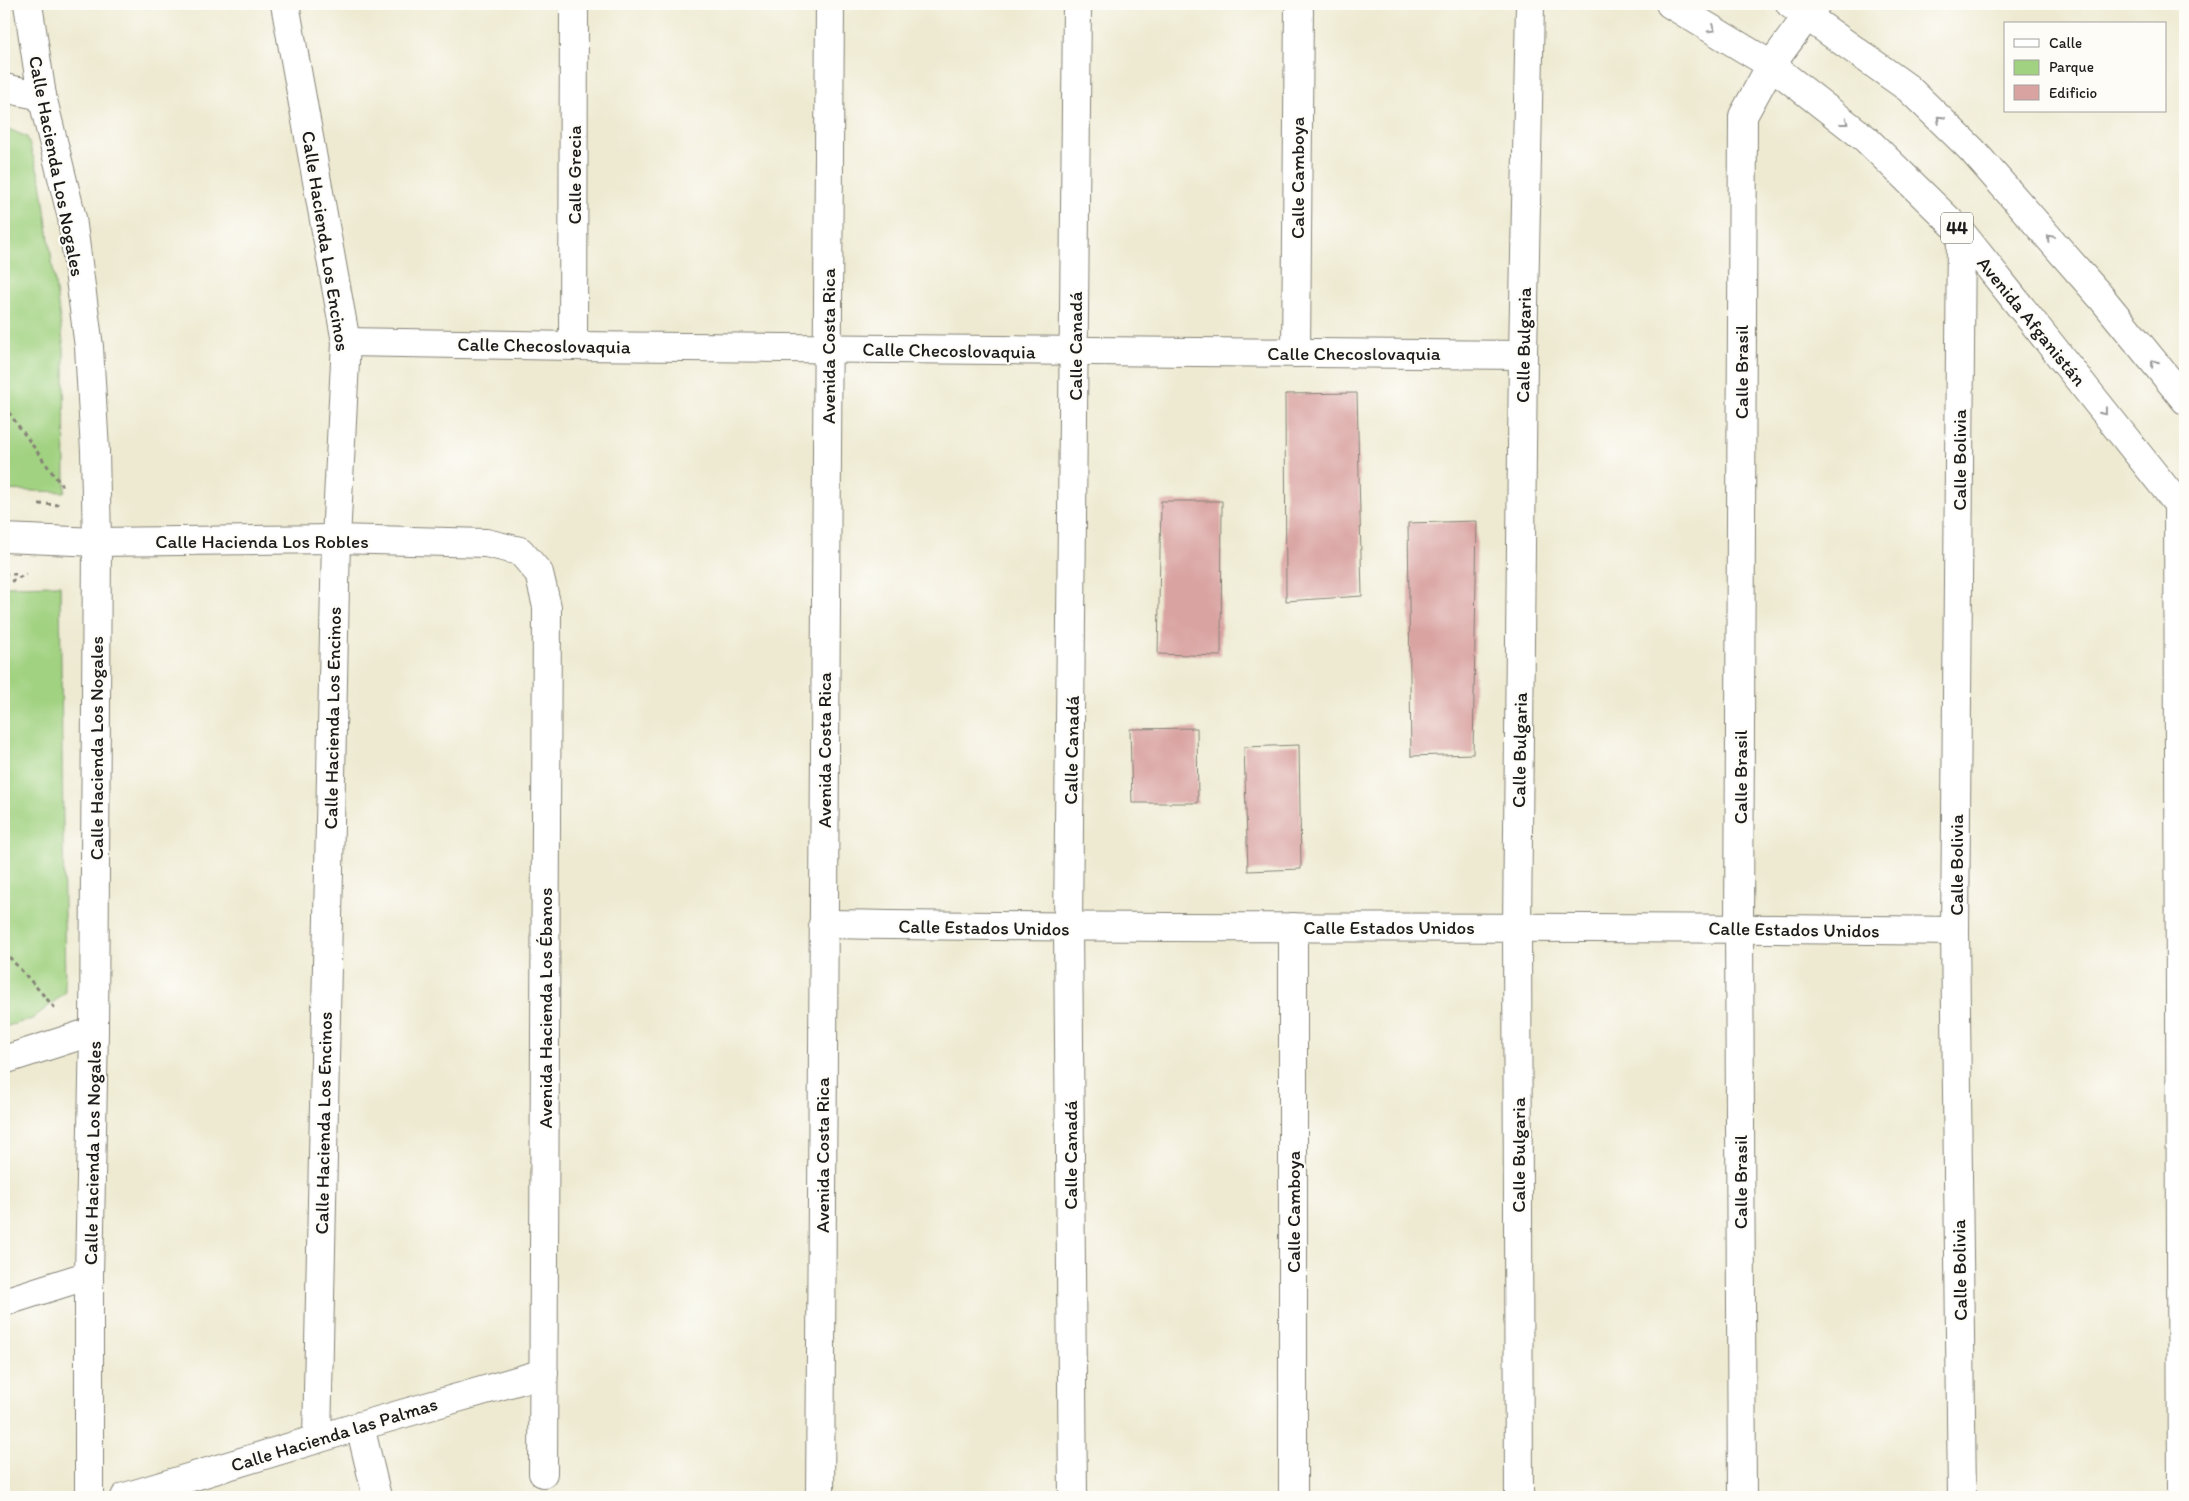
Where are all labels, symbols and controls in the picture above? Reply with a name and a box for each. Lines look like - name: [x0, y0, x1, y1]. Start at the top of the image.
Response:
- legend: [2004, 22, 2166, 112]
- one-way arrow: [1706, 23, 1715, 33]
- text: Calle: [2049, 34, 2082, 52]
- street label: Calle Hacienda Los Nogales: [24, 54, 89, 278]
- text: Parque: [2049, 58, 2094, 76]
- text: Edificio: [2049, 84, 2097, 102]
- one-way arrow: [1937, 116, 1946, 125]
- street label: Calle Camboya: [1286, 117, 1309, 239]
- one-way arrow: [1839, 117, 1848, 125]
- street label: Calle Grecia: [563, 125, 586, 225]
- street label: Calle Hacienda Los Encinos: [297, 129, 354, 353]
- road number: 44: [1941, 212, 1973, 244]
- one-way arrow: [2046, 235, 2055, 244]
- street label: Avenida Afganistán: [1972, 252, 2091, 391]
- street label: Avenida Costa Rica: [817, 268, 840, 424]
- street label: Calle Bulgaria: [1511, 287, 1536, 403]
- street label: Calle Canadá: [1064, 291, 1087, 401]
- street label: Calle Brasil: [1730, 324, 1753, 419]
- street label: Calle Checoslovaquia: [457, 332, 631, 359]
- street label: Calle Checoslovaquia: [862, 337, 1036, 364]
- street label: Calle Checoslovaquia: [1267, 342, 1441, 365]
- one-way arrow: [2151, 359, 2160, 368]
- one-way arrow: [2099, 406, 2107, 415]
- street label: Calle Bolivia: [1948, 409, 1971, 511]
- street label: Calle Hacienda Los Robles: [155, 530, 369, 553]
- street label: Calle Hacienda Los Encinos: [319, 606, 346, 830]
- street label: Calle Hacienda Los Nogales: [85, 636, 108, 860]
- street label: Avenida Costa Rica: [813, 672, 836, 828]
- street label: Calle Bulgaria: [1507, 692, 1532, 808]
- street label: Calle Canadá: [1059, 695, 1084, 805]
- street label: Calle Brasil: [1729, 729, 1752, 824]
- street label: Calle Bolivia: [1945, 814, 1968, 916]
- street label: Avenida Hacienda Los Ébanos: [534, 888, 557, 1129]
- street label: Calle Estados Unidos: [898, 915, 1070, 940]
- street label: Calle Estados Unidos: [1303, 916, 1475, 939]
- street label: Calle Estados Unidos: [1708, 917, 1880, 942]
- street label: Calle Hacienda Los Encinos: [310, 1011, 337, 1235]
- street label: Calle Hacienda Los Nogales: [79, 1041, 106, 1265]
- street label: Avenida Costa Rica: [811, 1077, 834, 1233]
- street label: Calle Bulgaria: [1507, 1097, 1530, 1213]
- street label: Calle Canadá: [1059, 1100, 1082, 1210]
- street label: Calle Brasil: [1729, 1134, 1752, 1229]
- street label: Calle Camboya: [1282, 1151, 1305, 1273]
- street label: Calle Bolivia: [1947, 1219, 1972, 1321]
- street label: Calle Hacienda las Palmas: [228, 1392, 440, 1477]

